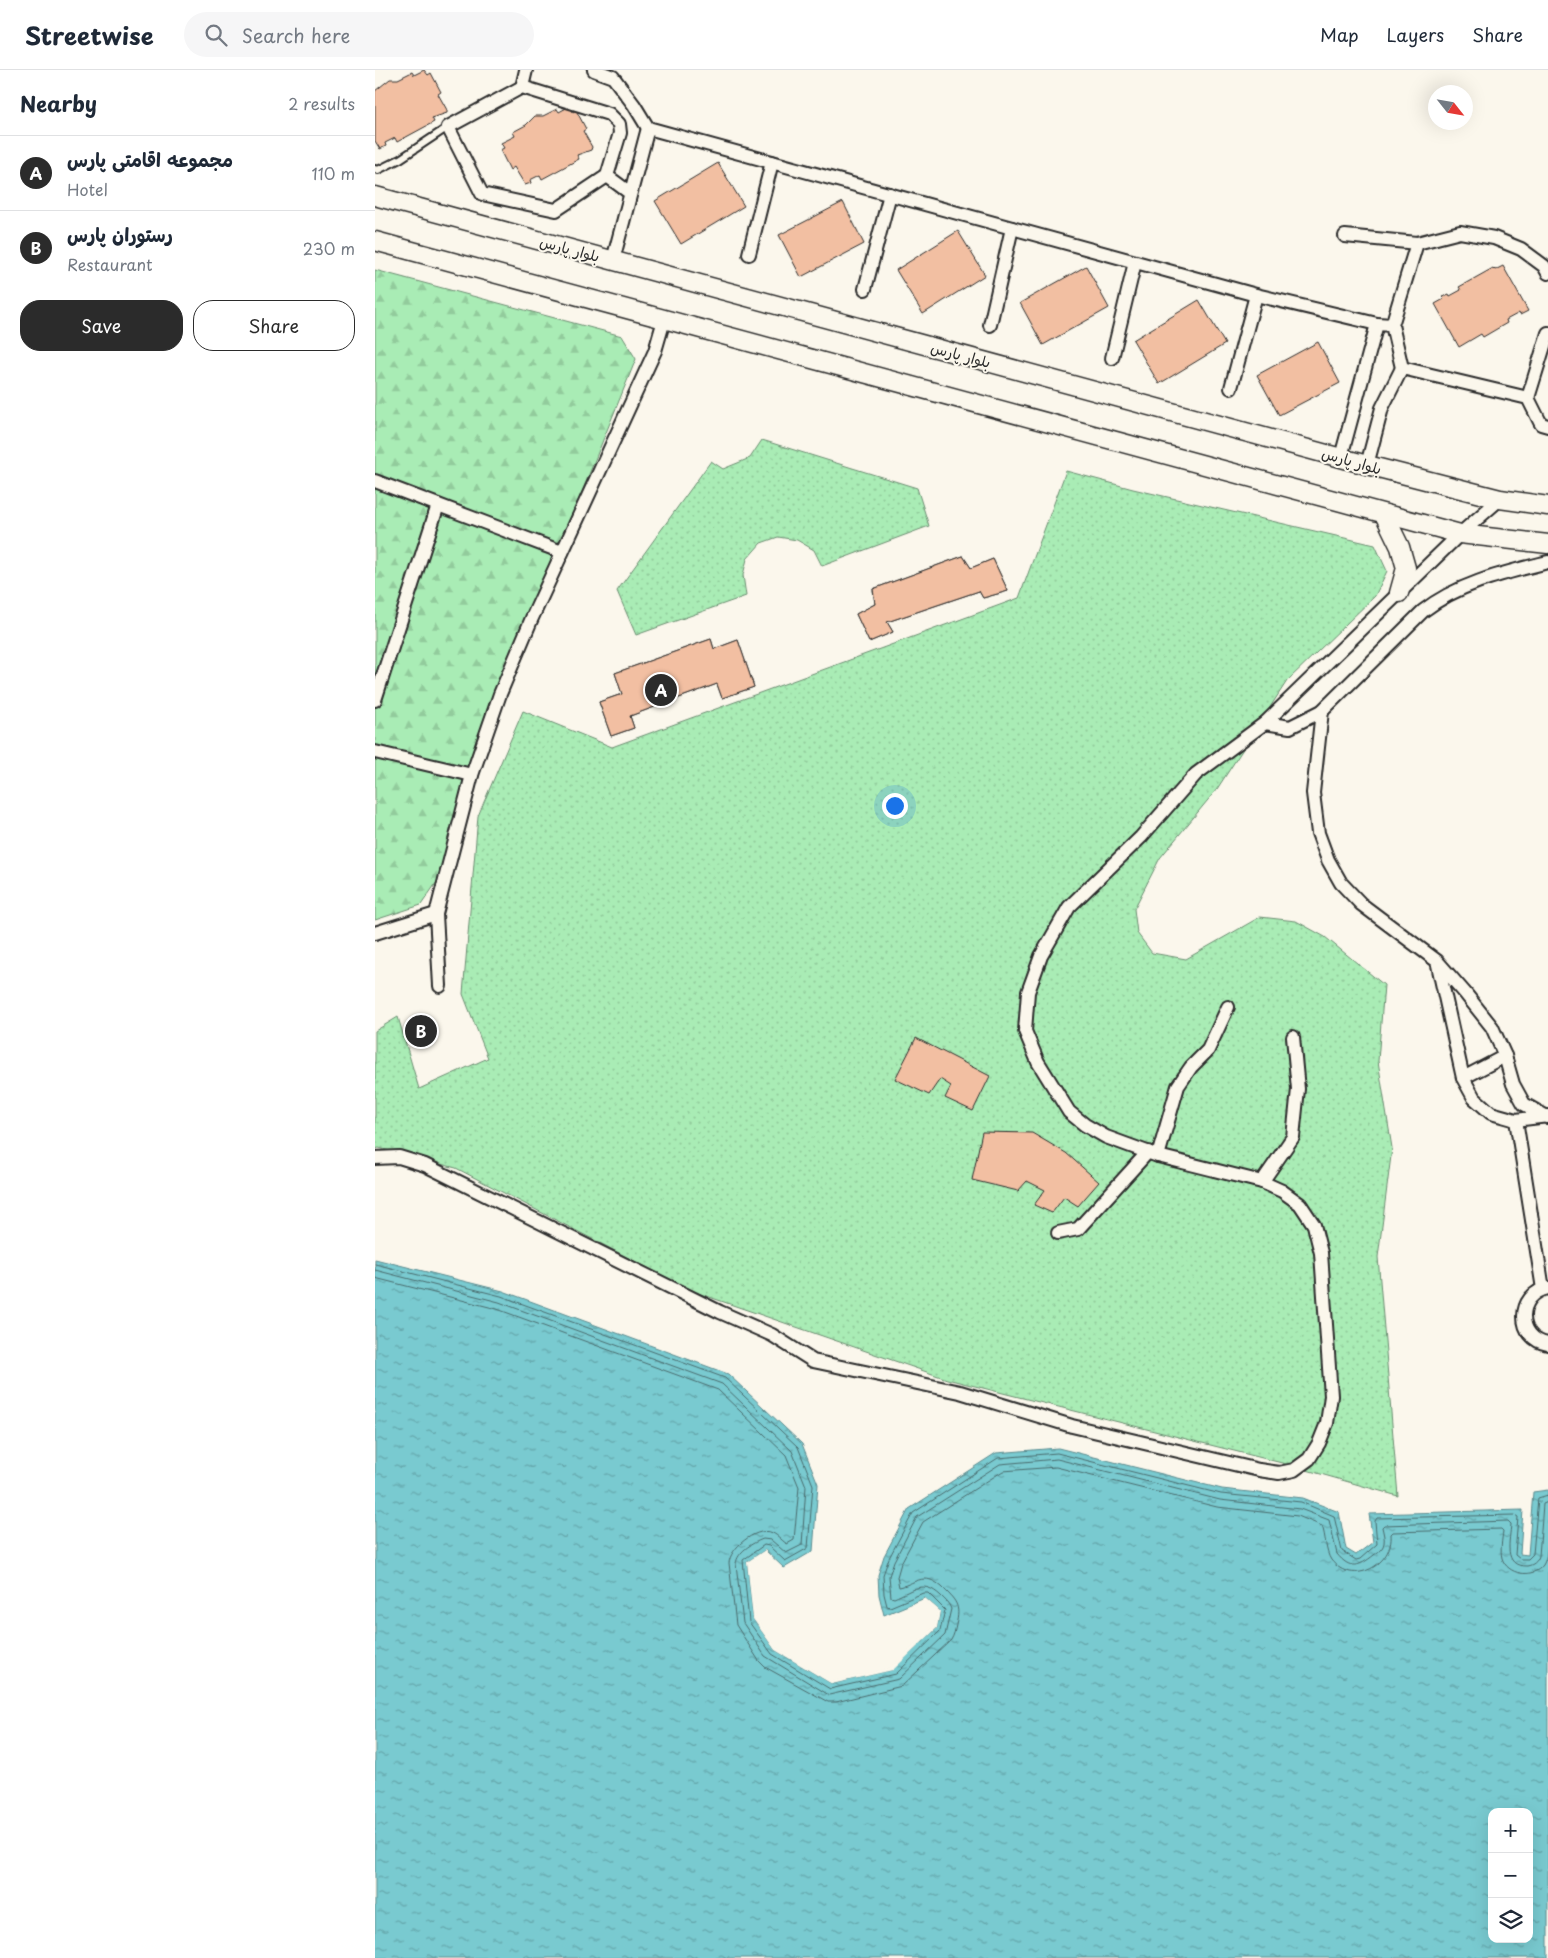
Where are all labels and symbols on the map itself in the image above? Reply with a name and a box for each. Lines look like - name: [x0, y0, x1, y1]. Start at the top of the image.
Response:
- north arrow: [1428, 85, 1473, 130]
- street label: بلوار پارس: [537, 229, 603, 267]
- street label: بلوار پارس: [928, 335, 994, 373]
- street label: بلوار پارس: [1319, 441, 1385, 479]
- pin: A: [645, 671, 677, 709]
- your location: [882, 793, 908, 819]
- pin: B: [405, 1012, 437, 1050]

